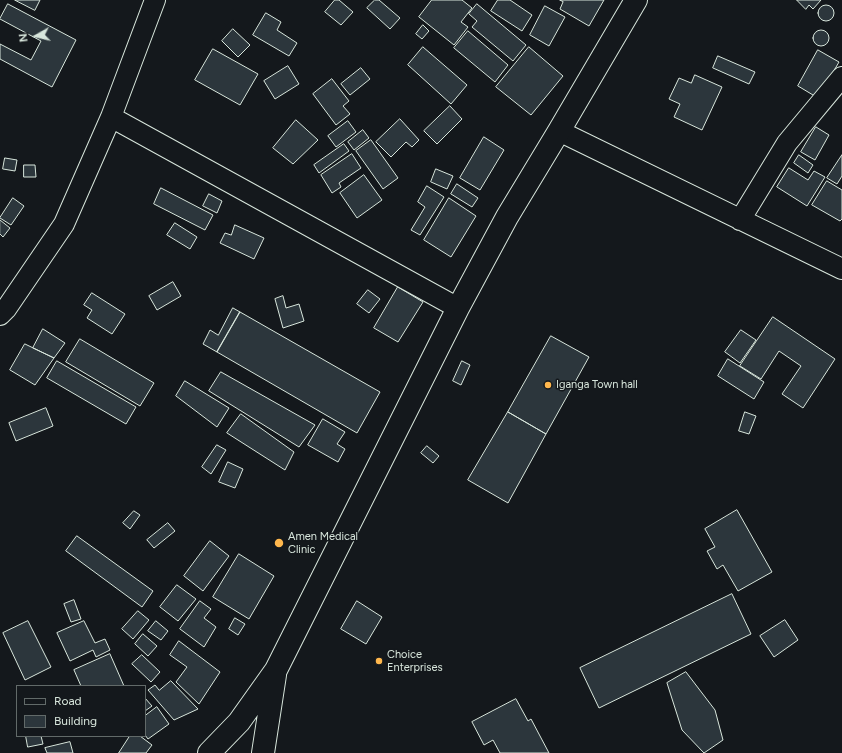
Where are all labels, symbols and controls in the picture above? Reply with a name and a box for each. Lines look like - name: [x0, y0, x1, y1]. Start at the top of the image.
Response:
- north arrow: [16, 16, 56, 56]
- text: N: [17, 33, 31, 43]
- place label: Iganga Town hall: [556, 378, 638, 392]
- marker: Iganga Town hall: [543, 380, 553, 390]
- place label: Amen Medical Clinic: [288, 530, 358, 556]
- marker: Amen Medical Clinic: [273, 537, 285, 549]
- place label: Choice Enterprises: [387, 648, 443, 674]
- marker: Choice Enterprises: [374, 656, 384, 666]
- legend: [16, 685, 146, 737]
- text: Road: [54, 694, 82, 708]
- text: Building: [54, 714, 97, 728]

